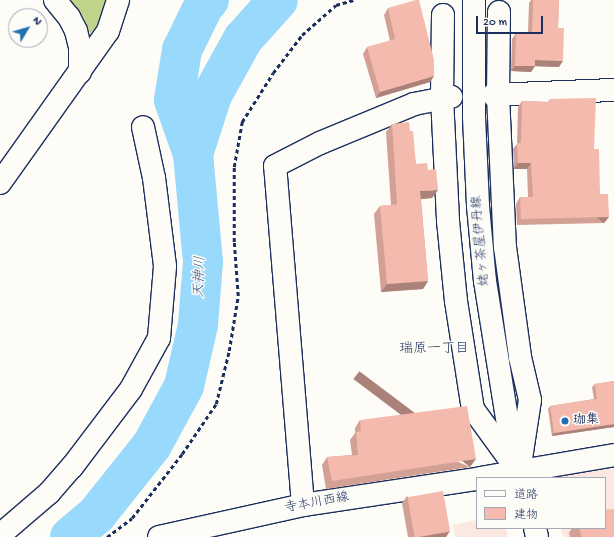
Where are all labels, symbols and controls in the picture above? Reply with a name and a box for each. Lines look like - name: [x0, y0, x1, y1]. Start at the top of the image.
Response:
- north arrow: [8, 8, 48, 48]
- scale bar: [478, 8, 545, 34]
- text: N: [30, 15, 44, 28]
- text: 20 m: [483, 16, 507, 30]
- street label: 姥ヶ茶屋伊丹線: [470, 195, 494, 287]
- water label: 天神川: [192, 256, 210, 298]
- district label: 瑞原一丁目: [399, 342, 469, 358]
- place label: 珈集: [573, 413, 599, 429]
- marker: 珈集: [560, 416, 570, 426]
- legend: [476, 477, 606, 529]
- text: 道路: [514, 489, 538, 503]
- street label: 寺本川西線: [284, 491, 350, 517]
- text: 建物: [514, 509, 538, 523]

